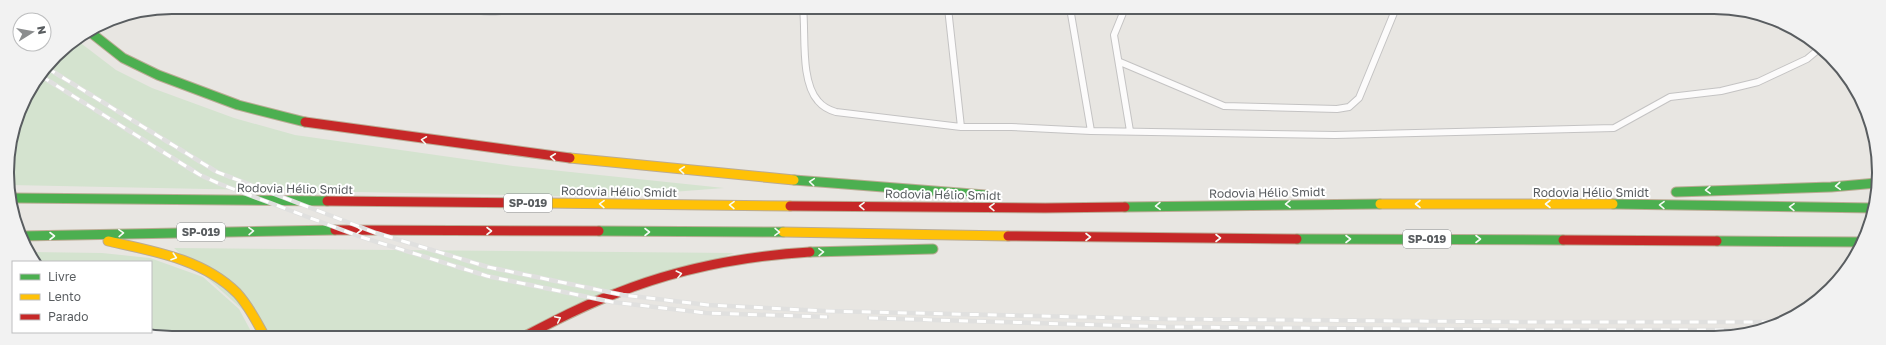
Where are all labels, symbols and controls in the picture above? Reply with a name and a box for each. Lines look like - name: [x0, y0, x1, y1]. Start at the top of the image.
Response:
- north arrow: [12, 12, 52, 52]
- text: N: [35, 25, 49, 35]
- one-way arrow: [421, 136, 427, 145]
- one-way arrow: [550, 152, 556, 161]
- one-way arrow: [679, 165, 685, 174]
- one-way arrow: [809, 177, 815, 186]
- street label: Rodovia Hélio Smidt: [237, 180, 353, 197]
- one-way arrow: [1835, 182, 1841, 191]
- street label: Rodovia Hélio Smidt: [561, 183, 677, 200]
- street label: Rodovia Hélio Smidt: [1209, 184, 1325, 201]
- street label: Rodovia Hélio Smidt: [1533, 185, 1649, 200]
- street label: Rodovia Hélio Smidt: [885, 186, 1001, 203]
- one-way arrow: [1705, 186, 1711, 195]
- road number: SP-019: [504, 194, 552, 212]
- one-way arrow: [599, 200, 605, 208]
- one-way arrow: [1285, 200, 1291, 208]
- one-way arrow: [1415, 200, 1421, 208]
- one-way arrow: [1545, 200, 1551, 208]
- one-way arrow: [729, 201, 735, 209]
- one-way arrow: [1659, 201, 1665, 209]
- one-way arrow: [859, 202, 865, 210]
- one-way arrow: [1155, 202, 1161, 210]
- one-way arrow: [989, 203, 995, 211]
- one-way arrow: [1789, 203, 1795, 211]
- road number: SP-019: [177, 223, 225, 241]
- one-way arrow: [356, 226, 362, 234]
- one-way arrow: [248, 227, 254, 235]
- one-way arrow: [486, 227, 492, 235]
- one-way arrow: [644, 228, 650, 236]
- one-way arrow: [774, 228, 780, 236]
- one-way arrow: [118, 229, 124, 237]
- road number: SP-019: [1403, 230, 1451, 248]
- one-way arrow: [49, 232, 55, 240]
- one-way arrow: [1085, 233, 1091, 241]
- one-way arrow: [1215, 234, 1221, 242]
- one-way arrow: [1345, 235, 1351, 243]
- one-way arrow: [1475, 235, 1481, 243]
- one-way arrow: [818, 248, 824, 256]
- one-way arrow: [171, 252, 178, 261]
- legend: [12, 261, 152, 333]
- text: Livre: [48, 269, 76, 284]
- one-way arrow: [676, 270, 683, 278]
- text: Lento: [48, 289, 81, 304]
- text: Parado: [48, 309, 88, 324]
- one-way arrow: [554, 316, 561, 324]

